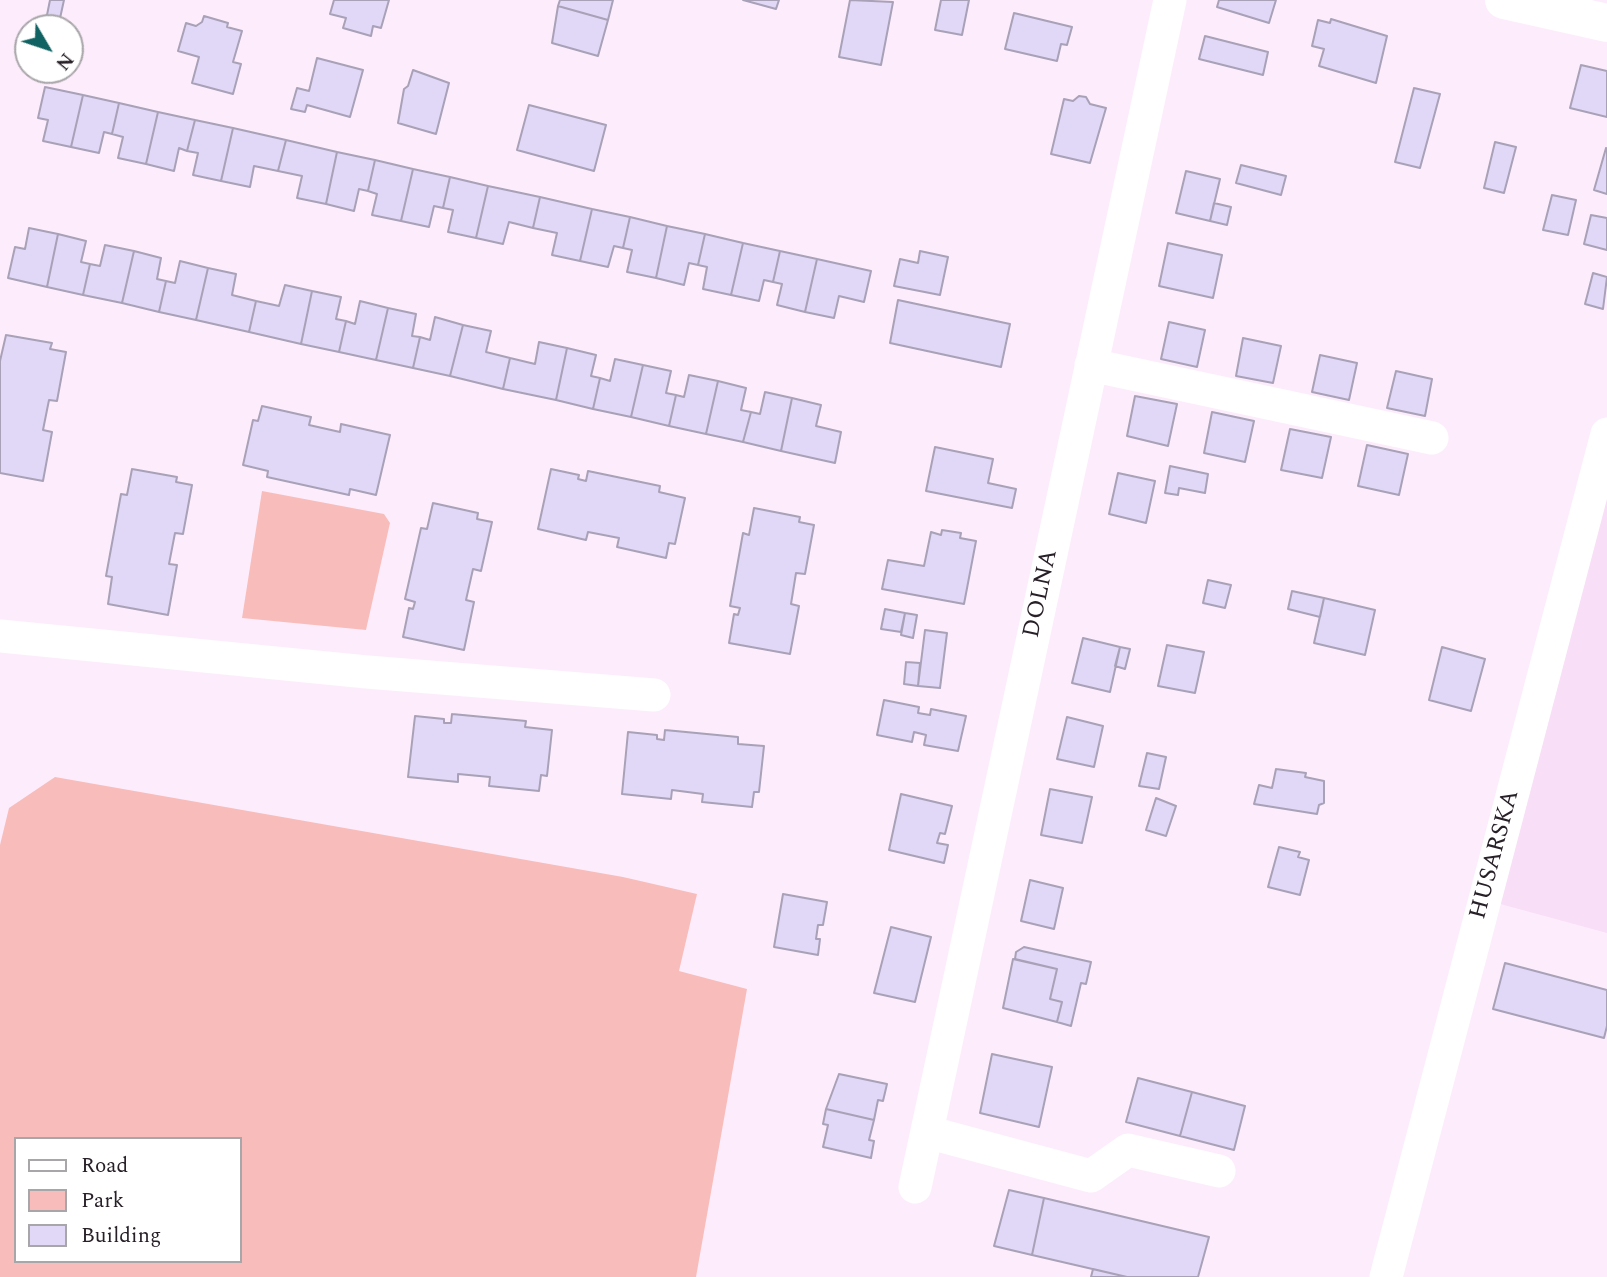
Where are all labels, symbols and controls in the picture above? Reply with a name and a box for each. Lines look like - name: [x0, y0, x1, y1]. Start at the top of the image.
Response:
- north arrow: [14, 14, 84, 84]
- text: N: [48, 46, 80, 76]
- street label: DOLNA: [1019, 547, 1065, 641]
- street label: HUSARSKA: [1465, 787, 1527, 923]
- legend: [14, 1137, 242, 1263]
- text: Road: [81, 1150, 128, 1182]
- text: Park: [81, 1185, 124, 1217]
- text: Building: [81, 1220, 161, 1252]

